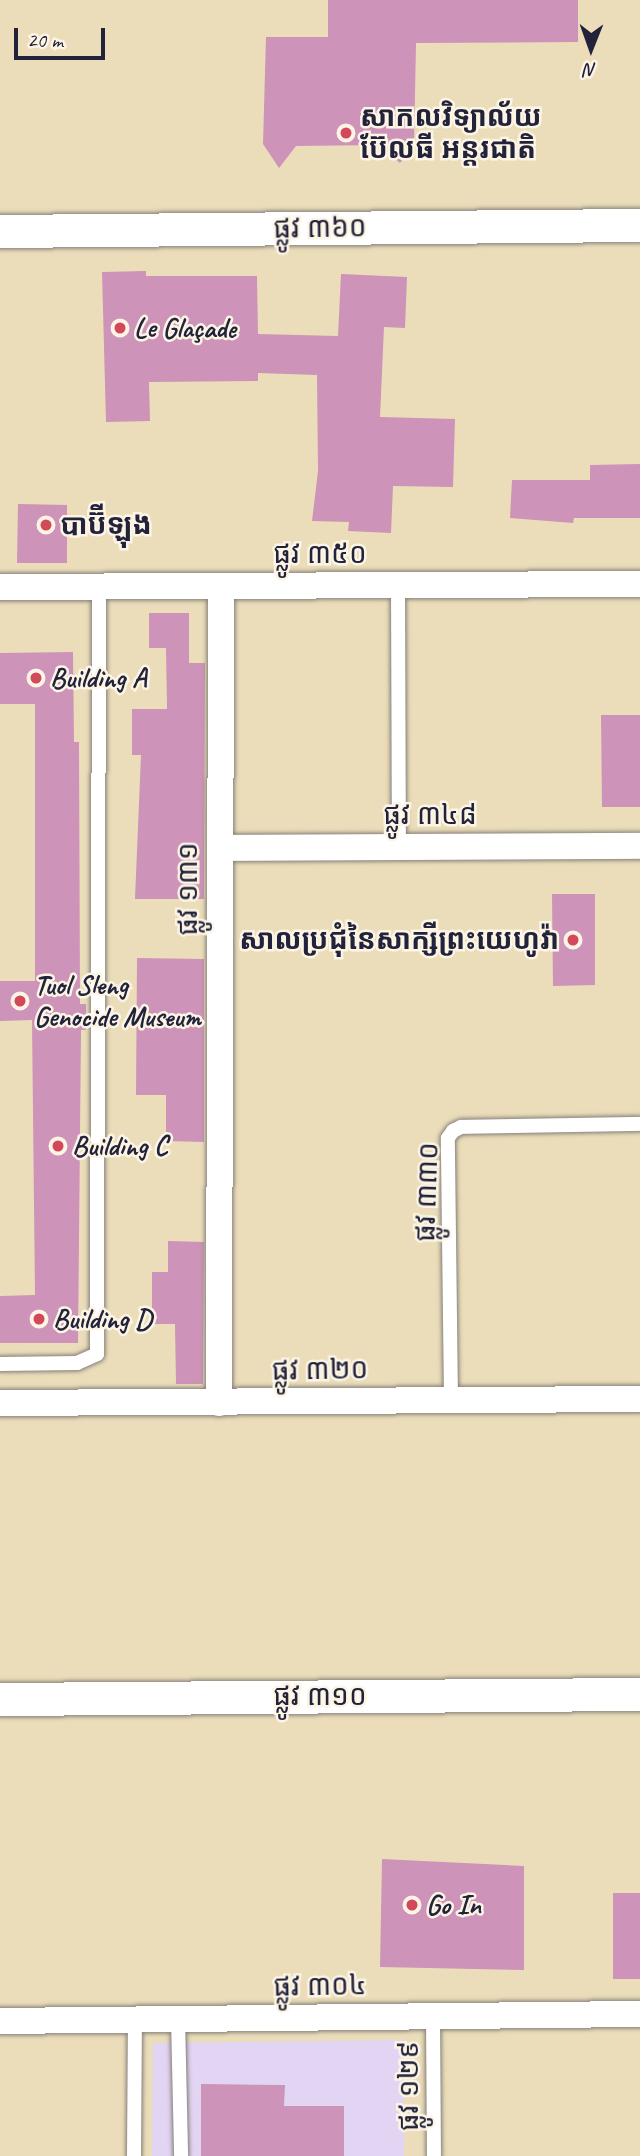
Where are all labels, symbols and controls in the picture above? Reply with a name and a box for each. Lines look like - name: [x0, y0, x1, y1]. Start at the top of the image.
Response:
- scale bar: [18, 14, 108, 58]
- north arrow: [556, 14, 626, 84]
- text: 20 m: [27, 27, 63, 53]
- text: N: [585, 58, 597, 82]
- place label: សាកលវិទ្យាល័យ ប៊ែលធី អន្តរជាតិ: [360, 100, 542, 166]
- marker: សាកលវិទ្យាល័យ ប៊ែលធី អន្តរជាតិ: [338, 125, 354, 141]
- street label: ផ្លូវ ៣៦០: [273, 210, 367, 246]
- place label: Le Glaçade: [134, 311, 237, 345]
- marker: Le Glaçade: [112, 320, 128, 336]
- place label: បាប៊ីឡុង: [60, 508, 152, 542]
- marker: បាប៊ីឡុង: [38, 517, 54, 533]
- street label: ផ្លូវ ៣៥០: [273, 537, 367, 571]
- place label: Building A: [50, 661, 146, 695]
- marker: Building A: [28, 670, 44, 686]
- street label: ផ្លូវ ៣៤៨: [383, 798, 477, 832]
- street label: ផ្លូវ ១៣១: [171, 842, 205, 936]
- place label: សាលប្រជុំនៃសាក្សីព្រះយេហូវ៉ា: [239, 923, 559, 957]
- marker: សាលប្រជុំនៃសាក្សីព្រះយេហូវ៉ា: [565, 932, 581, 948]
- place label: Tuol Sleng Genocide Museum: [34, 968, 200, 1034]
- marker: Tuol Sleng Genocide Museum: [12, 993, 28, 1009]
- place label: Building C: [72, 1129, 167, 1163]
- marker: Building C: [50, 1138, 66, 1154]
- street label: ផ្លូវ ៣៣០: [408, 1142, 446, 1242]
- place label: Building D: [53, 1302, 151, 1336]
- marker: Building D: [31, 1311, 47, 1327]
- street label: ផ្លូវ ៣២០: [271, 1352, 369, 1388]
- street label: ផ្លូវ ៣១០: [273, 1679, 367, 1713]
- place label: Go In: [426, 1888, 481, 1922]
- marker: Go In: [404, 1897, 420, 1913]
- street label: ផ្លូវ ៣០៤: [273, 1968, 367, 2004]
- street label: ផ្លូវ ១២៩: [392, 2041, 426, 2131]

